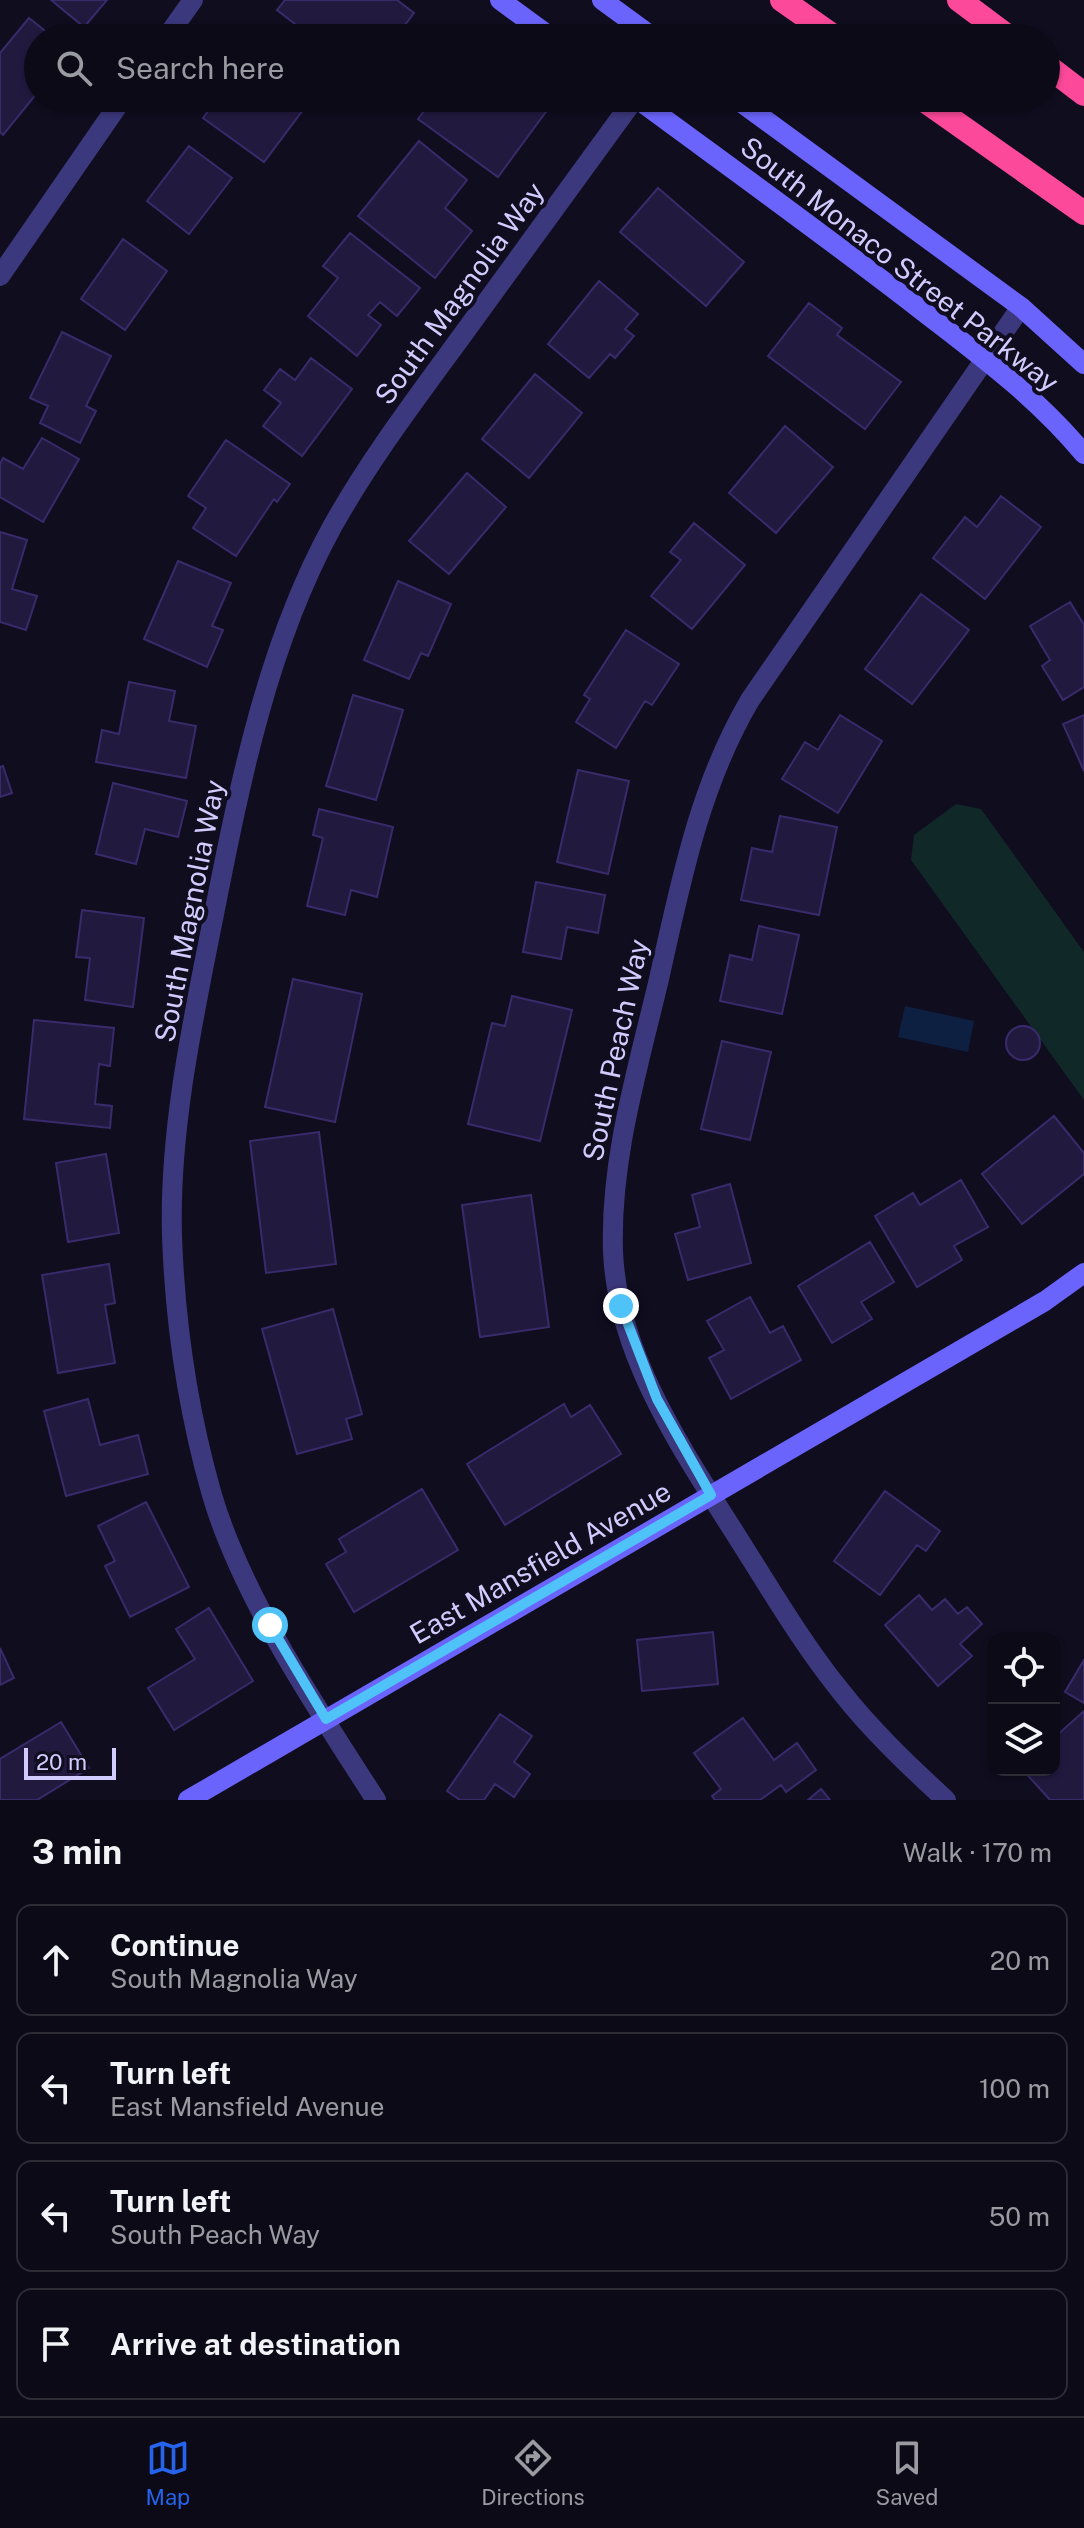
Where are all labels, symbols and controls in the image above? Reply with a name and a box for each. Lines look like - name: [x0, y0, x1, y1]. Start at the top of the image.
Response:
- search box: [24, 24, 1060, 112]
- icon: search: [52, 46, 96, 90]
- text: Search here: [116, 50, 284, 86]
- street label: South Monaco Street Parkway: [734, 130, 1066, 398]
- street label: South Magnolia Way: [367, 175, 551, 411]
- street label: South Magnolia Way: [147, 777, 231, 1045]
- street label: South Peach Way: [575, 936, 655, 1164]
- route end: [603, 1288, 639, 1324]
- street label: East Mansfield Avenue: [404, 1474, 676, 1650]
- route start: [252, 1607, 288, 1643]
- map controls: [988, 1632, 1060, 1776]
- button: locate: [988, 1632, 1060, 1704]
- button: layers: [988, 1704, 1060, 1776]
- scale bar: [24, 1744, 116, 1780]
- text: 20 m: [36, 1749, 87, 1775]
- text: 3 min: [32, 1832, 122, 1872]
- text: Walk · 170 m: [903, 1837, 1052, 1868]
- text: Continue: [110, 1927, 240, 1963]
- icon: ahead: [34, 1938, 78, 1982]
- text: 20 m: [990, 1945, 1050, 1976]
- text: South Magnolia Way: [110, 1963, 358, 1994]
- text: Turn left: [110, 2055, 231, 2091]
- icon: left: [34, 2066, 78, 2110]
- text: 100 m: [979, 2073, 1050, 2104]
- text: East Mansfield Avenue: [110, 2091, 384, 2122]
- text: Turn left: [110, 2183, 231, 2219]
- icon: left: [34, 2194, 78, 2238]
- text: 50 m: [989, 2201, 1050, 2232]
- text: South Peach Way: [110, 2219, 320, 2250]
- icon: arrive: [34, 2322, 78, 2366]
- text: Arrive at destination: [110, 2326, 401, 2362]
- tab: Map: [146, 2436, 190, 2510]
- tab: Directions: [481, 2436, 585, 2510]
- tab: Saved: [876, 2436, 938, 2510]

